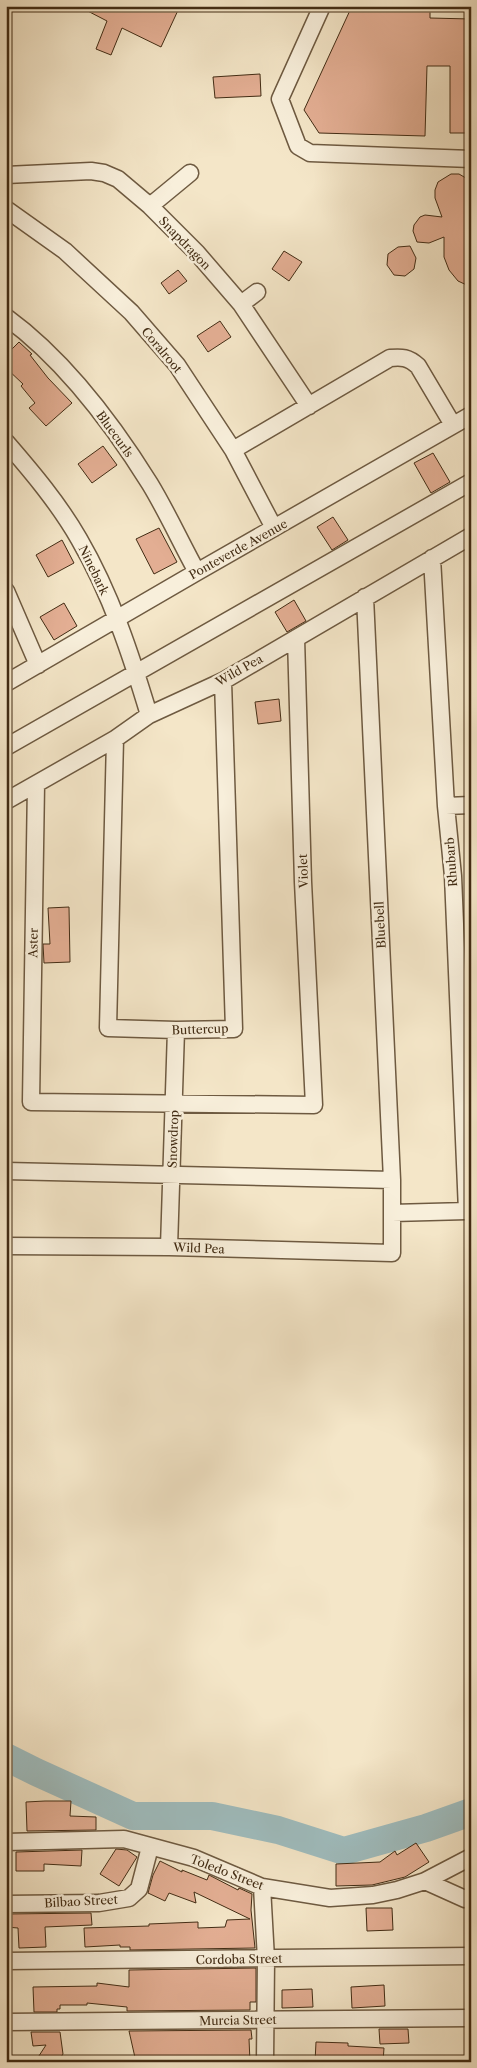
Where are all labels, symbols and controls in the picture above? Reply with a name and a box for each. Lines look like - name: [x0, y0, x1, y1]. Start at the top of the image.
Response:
- street label: Snapdragon: [156, 213, 214, 273]
- street label: Coralroot: [138, 324, 186, 377]
- street label: Bluecurls: [93, 408, 137, 460]
- street label: Ponteverde Avenue: [186, 516, 290, 582]
- street label: Ninebark: [76, 543, 113, 598]
- street label: Wild Pea: [212, 651, 266, 690]
- street label: Rhubarb: [442, 837, 460, 887]
- street label: Violet: [295, 853, 311, 889]
- street label: Bluebell: [371, 901, 389, 949]
- street label: Aster: [25, 928, 41, 959]
- street label: Buttercup: [171, 1021, 229, 1037]
- street label: Snowdrop: [164, 1110, 182, 1168]
- street label: Wild Pea: [172, 1240, 226, 1256]
- street label: Toledo Street: [188, 1851, 266, 1893]
- street label: Bilbao Street: [44, 1892, 119, 1910]
- street label: Cordoba Street: [195, 1951, 283, 1967]
- street label: Murcia Street: [199, 2012, 278, 2028]

